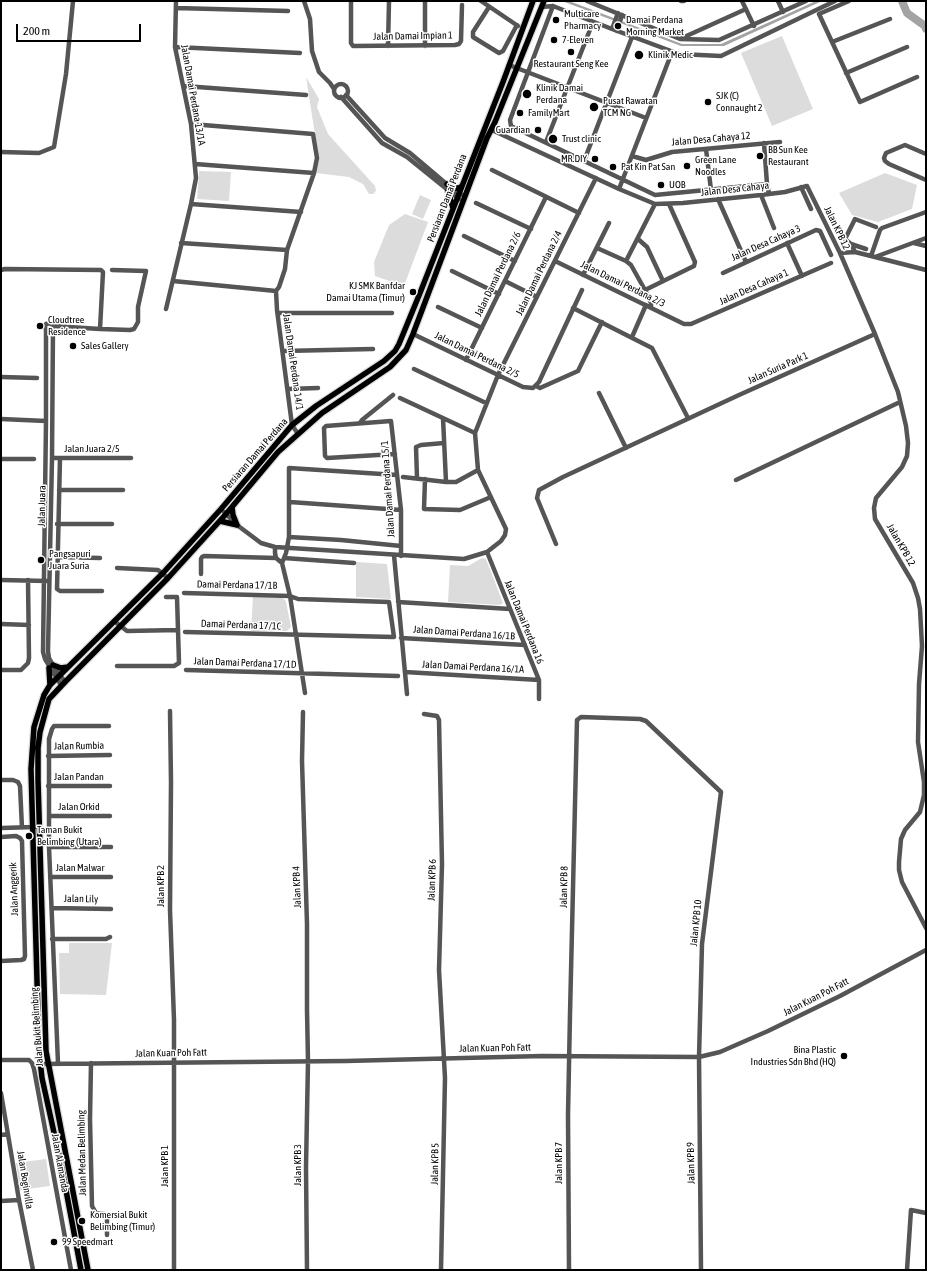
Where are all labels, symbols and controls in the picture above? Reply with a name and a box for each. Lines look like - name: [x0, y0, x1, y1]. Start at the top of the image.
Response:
- place label: Multicare Pharmacy: [564, 8, 601, 32]
- place label: Damai Perdana Morning Market: [626, 14, 684, 38]
- marker: Multicare Pharmacy: [551, 15, 561, 25]
- scale bar: [18, 16, 143, 42]
- marker: Damai Perdana Morning Market: [613, 21, 623, 31]
- text: 200 m: [23, 24, 50, 38]
- street label: Jalan Damai Impian 1: [373, 29, 453, 43]
- place label: 7-Eleven: [562, 34, 594, 46]
- marker: 7-Eleven: [549, 35, 559, 45]
- street label: Jalan Damai Perdana 13/1A: [178, 44, 208, 146]
- marker: Restaurant Seng Kee: [566, 47, 576, 57]
- marker: Klinik Medic: [633, 49, 645, 61]
- place label: Klinik Medic: [648, 49, 693, 61]
- place label: Restaurant Seng Kee: [534, 58, 608, 70]
- place label: Klinik Damai Perdana: [536, 82, 583, 106]
- marker: Klinik Damai Perdana: [521, 88, 533, 100]
- place label: SJK (C) Connaught 2: [716, 90, 762, 114]
- place label: Pusat Rawatan TCM NG: [603, 95, 658, 118]
- marker: SJK (C) Connaught 2: [703, 97, 713, 107]
- marker: Pusat Rawatan TCM NG: [588, 101, 600, 113]
- place label: FamilyMart: [528, 107, 570, 119]
- marker: FamilyMart: [515, 108, 525, 118]
- place label: Guardian: [496, 124, 530, 136]
- marker: Guardian: [533, 125, 543, 135]
- street label: Jalan Desa Cahaya 12: [671, 130, 751, 148]
- marker: Trust clinic: [547, 133, 559, 145]
- place label: Trust clinic: [562, 133, 601, 145]
- place label: BB Sun Kee Restaurant: [768, 144, 809, 168]
- marker: BB Sun Kee Restaurant: [755, 151, 765, 161]
- street label: Persiaran Damai Perdana: [425, 152, 469, 244]
- place label: MR.DIY: [561, 153, 587, 165]
- marker: MR.DIY: [590, 154, 600, 164]
- place label: Green Lane Noodles: [695, 154, 736, 178]
- place label: Pat Kin Pat San: [621, 161, 675, 173]
- marker: Green Lane Noodles: [682, 161, 692, 171]
- marker: Pat Kin Pat San: [608, 162, 618, 172]
- place label: UOB: [669, 179, 685, 191]
- street label: Jalan Desa Cahaya: [700, 179, 770, 199]
- marker: UOB: [656, 180, 666, 190]
- street label: Jalan KPB 12: [821, 204, 853, 252]
- street label: Jalan Desa Cahaya 3: [730, 222, 802, 264]
- street label: Jalan Damai Perdana 2/4: [513, 229, 565, 317]
- street label: Jalan Damai Perdana 2/6: [472, 230, 524, 318]
- street label: Jalan Damai Perdana 2/3: [579, 258, 667, 310]
- street label: Jalan Desa Cahaya 1: [718, 266, 790, 308]
- place label: KJ SMK Banfdar Damai Utama (Timur): [326, 280, 405, 304]
- marker: KJ SMK Banfdar Damai Utama (Timur): [408, 287, 418, 297]
- street label: Jalan Damai Perdana 14/1: [280, 313, 306, 411]
- place label: Cloudtree Residence: [48, 314, 86, 338]
- marker: Cloudtree Residence: [35, 321, 45, 331]
- street label: Jalan Damai Perdana 2/5: [433, 329, 521, 381]
- place label: Sales Gallery: [81, 340, 129, 352]
- marker: Sales Gallery: [68, 341, 78, 351]
- street label: Jalan Suria Park 1: [746, 349, 810, 387]
- street label: Persiaran Damai Perdana: [220, 416, 290, 494]
- street label: Jalan Damai Perdana 15/1: [379, 440, 397, 538]
- street label: Jalan Juara 2/5: [64, 443, 120, 455]
- street label: Jalan Juara: [36, 485, 48, 527]
- street label: Jalan KPB 12: [884, 522, 918, 568]
- place label: Pangsapuri Juara Suria: [49, 548, 90, 572]
- marker: Pangsapuri Juara Suria: [36, 555, 46, 565]
- street label: Damai Perdana 17/1B: [197, 578, 277, 592]
- street label: Jalan Damai Perdana 16: [502, 578, 546, 666]
- street label: Damai Perdana 17/1C: [201, 618, 281, 632]
- street label: Jalan Damai Perdana 16/1B: [413, 623, 515, 643]
- street label: Jalan Damai Perdana 17/1D: [193, 655, 297, 671]
- street label: Jalan Damai Perdana 16/1A: [422, 658, 524, 676]
- street label: Jalan Rumbia: [54, 740, 104, 752]
- street label: Jalan Pandan: [54, 771, 104, 783]
- street label: Jalan Orkid: [58, 801, 100, 813]
- place label: Taman Bukit Belimbing (Utara): [37, 824, 102, 848]
- marker: Taman Bukit Belimbing (Utara): [24, 831, 34, 841]
- street label: Jalan KPB 6: [425, 859, 439, 901]
- street label: Jalan Anggerik: [7, 862, 21, 916]
- street label: Jalan Malwar: [56, 862, 104, 874]
- street label: Jalan KPB 2: [155, 865, 167, 907]
- street label: Jalan KPB 4: [290, 866, 304, 908]
- street label: Jalan KPB 8: [558, 866, 570, 908]
- street label: Jalan Lily: [64, 893, 98, 905]
- street label: Jalan KPB 10: [688, 899, 704, 947]
- street label: Jalan Kuan Poh Fatt: [781, 975, 851, 1019]
- street label: Jalan Bukit Belimbing: [28, 987, 46, 1067]
- street label: Jalan Kuan Poh Fatt: [459, 1041, 531, 1055]
- place label: Bina Plastic Industries Sdn Bhd (HQ): [751, 1044, 836, 1068]
- street label: Jalan Kuan Poh Fatt: [135, 1046, 207, 1060]
- marker: Bina Plastic Industries Sdn Bhd (HQ): [839, 1051, 849, 1061]
- street label: Jalan Medan Belimbing: [75, 1110, 89, 1196]
- street label: Jalan Alamanda: [49, 1133, 71, 1193]
- street label: Jalan KPB 7: [553, 1142, 565, 1184]
- street label: Jalan KPB 9: [685, 1142, 697, 1184]
- street label: Jalan KPB 5: [429, 1143, 441, 1185]
- street label: Jalan KPB 3: [292, 1144, 304, 1186]
- street label: Jalan KPB 1: [159, 1145, 171, 1187]
- street label: Jalan Boginvilla: [14, 1150, 36, 1210]
- place label: Komersial Bukit Belimbing (Timur): [90, 1209, 155, 1232]
- marker: Komersial Bukit Belimbing (Timur): [77, 1216, 87, 1226]
- place label: 99 Speedmart: [62, 1236, 113, 1248]
- marker: 99 Speedmart: [49, 1237, 59, 1247]

